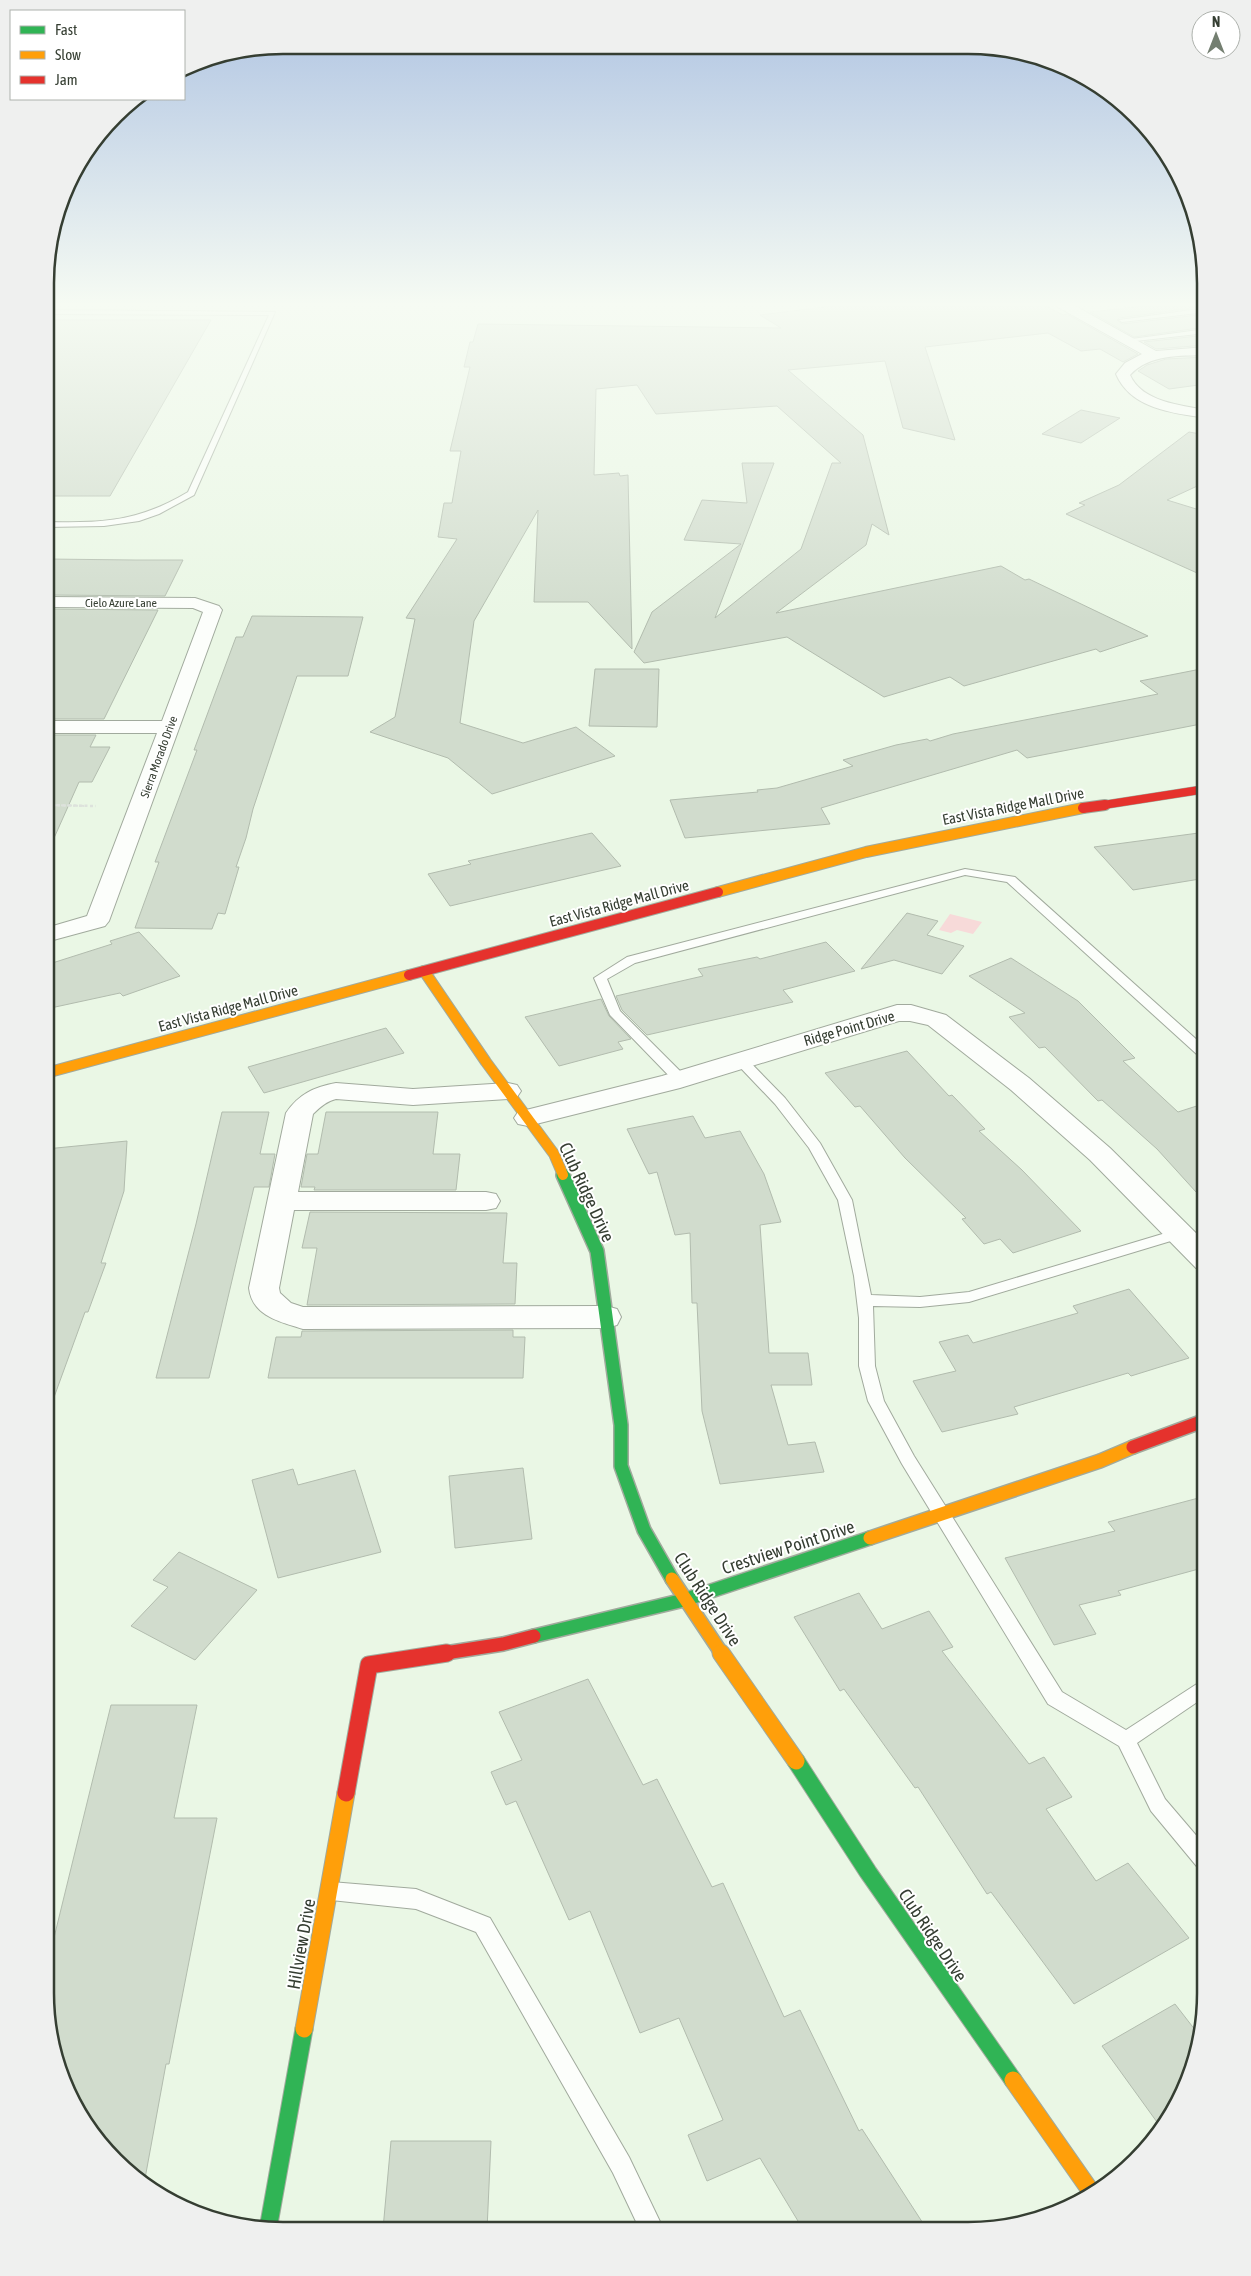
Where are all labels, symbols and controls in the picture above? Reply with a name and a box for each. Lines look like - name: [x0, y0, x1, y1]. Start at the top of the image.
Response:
- legend: [10, 10, 185, 100]
- north arrow: [1191, 10, 1241, 60]
- text: N: [1212, 14, 1220, 30]
- text: Fast: [55, 21, 77, 38]
- text: Slow: [55, 46, 81, 63]
- text: Jam: [55, 71, 78, 88]
- street label: Cielo Azure Lane: [85, 596, 157, 610]
- street label: Sierra Morado Drive: [138, 714, 180, 800]
- street label: East Vista Ridge Mall Drive: [941, 784, 1085, 828]
- street label: East Vista Ridge Mall Drive: [547, 876, 691, 930]
- street label: East Vista Ridge Mall Drive: [156, 981, 300, 1035]
- street label: Ridge Point Drive: [802, 1007, 896, 1049]
- street label: Club Ridge Drive: [555, 1139, 619, 1245]
- street label: Crestview Point Drive: [719, 1516, 857, 1578]
- street label: Club Ridge Drive: [670, 1548, 746, 1650]
- street label: Club Ridge Drive: [894, 1885, 972, 1985]
- street label: Hillview Drive: [283, 1897, 319, 1991]

